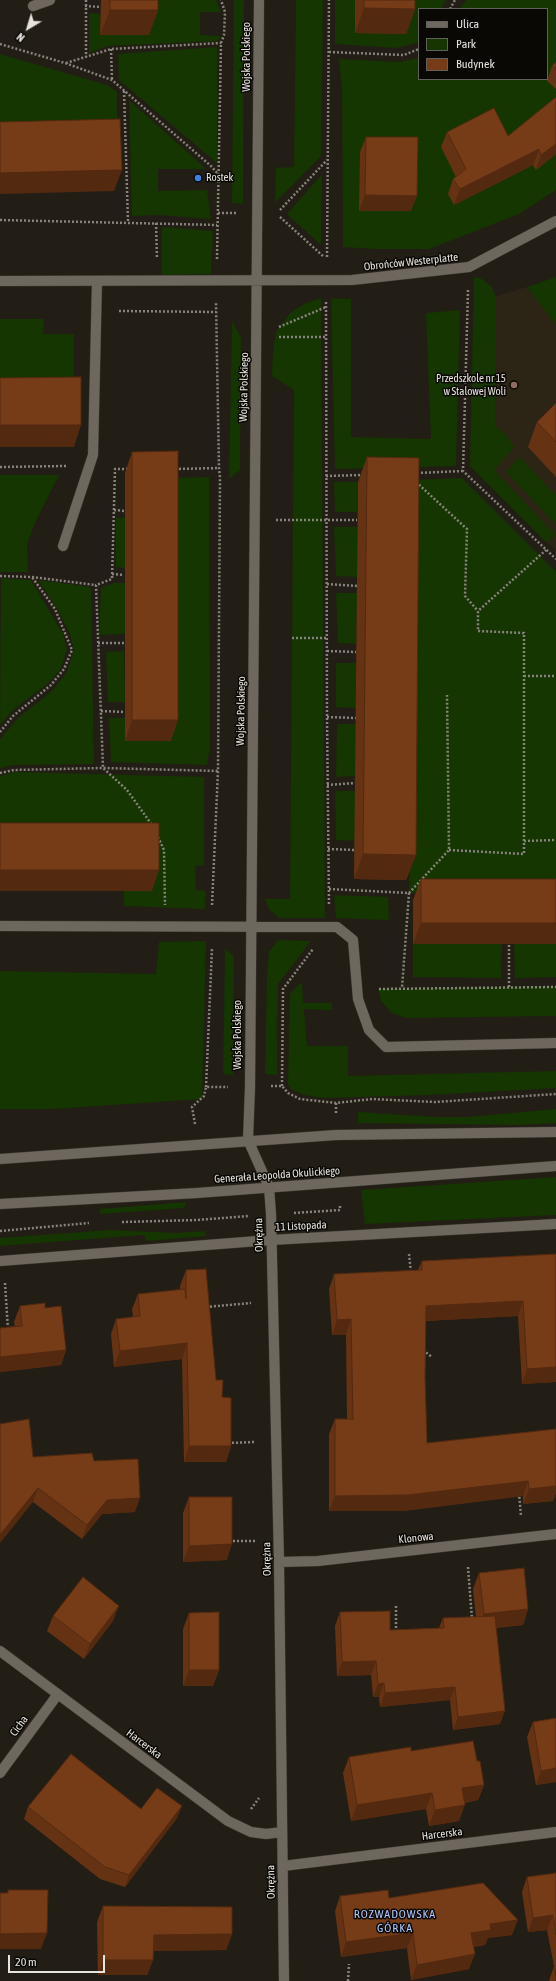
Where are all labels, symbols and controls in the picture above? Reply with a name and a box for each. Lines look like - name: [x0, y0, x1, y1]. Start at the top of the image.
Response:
- north arrow: [8, 8, 48, 48]
- legend: [418, 8, 548, 80]
- text: Ulica: [456, 17, 479, 31]
- street label: Wojska Polskiego: [240, 22, 254, 92]
- text: N: [14, 31, 27, 44]
- text: Park: [456, 37, 476, 51]
- text: Budynek: [456, 57, 495, 71]
- place label: Rostek: [206, 171, 233, 185]
- marker: Rostek: [193, 173, 203, 183]
- street label: Obrońców Westerplatte: [363, 250, 459, 274]
- street label: Wojska Polskiego: [237, 352, 251, 422]
- place label: Przedszkole nr 15 w Stalowej Woli: [436, 372, 506, 398]
- marker: Przedszkole nr 15 w Stalowej Woli: [509, 380, 519, 390]
- street label: Wojska Polskiego: [234, 676, 248, 746]
- street label: Wojska Polskiego: [231, 1000, 245, 1070]
- street label: Generała Leopolda Okulickiego: [214, 1164, 340, 1186]
- street label: Okrężna: [252, 1218, 266, 1252]
- street label: 11 Listopada: [275, 1218, 327, 1234]
- street label: Klonowa: [398, 1530, 434, 1546]
- street label: Okrężna: [260, 1542, 274, 1576]
- street label: Cicha: [7, 1713, 31, 1739]
- street label: Harcerska: [124, 1726, 164, 1762]
- street label: Harcerska: [421, 1825, 463, 1843]
- street label: Okrężna: [264, 1865, 278, 1899]
- district label: ROZWADOWSKA GÓRKA: [354, 1907, 436, 1935]
- scale bar: [10, 1947, 107, 1973]
- text: 20 m: [15, 1955, 37, 1969]

